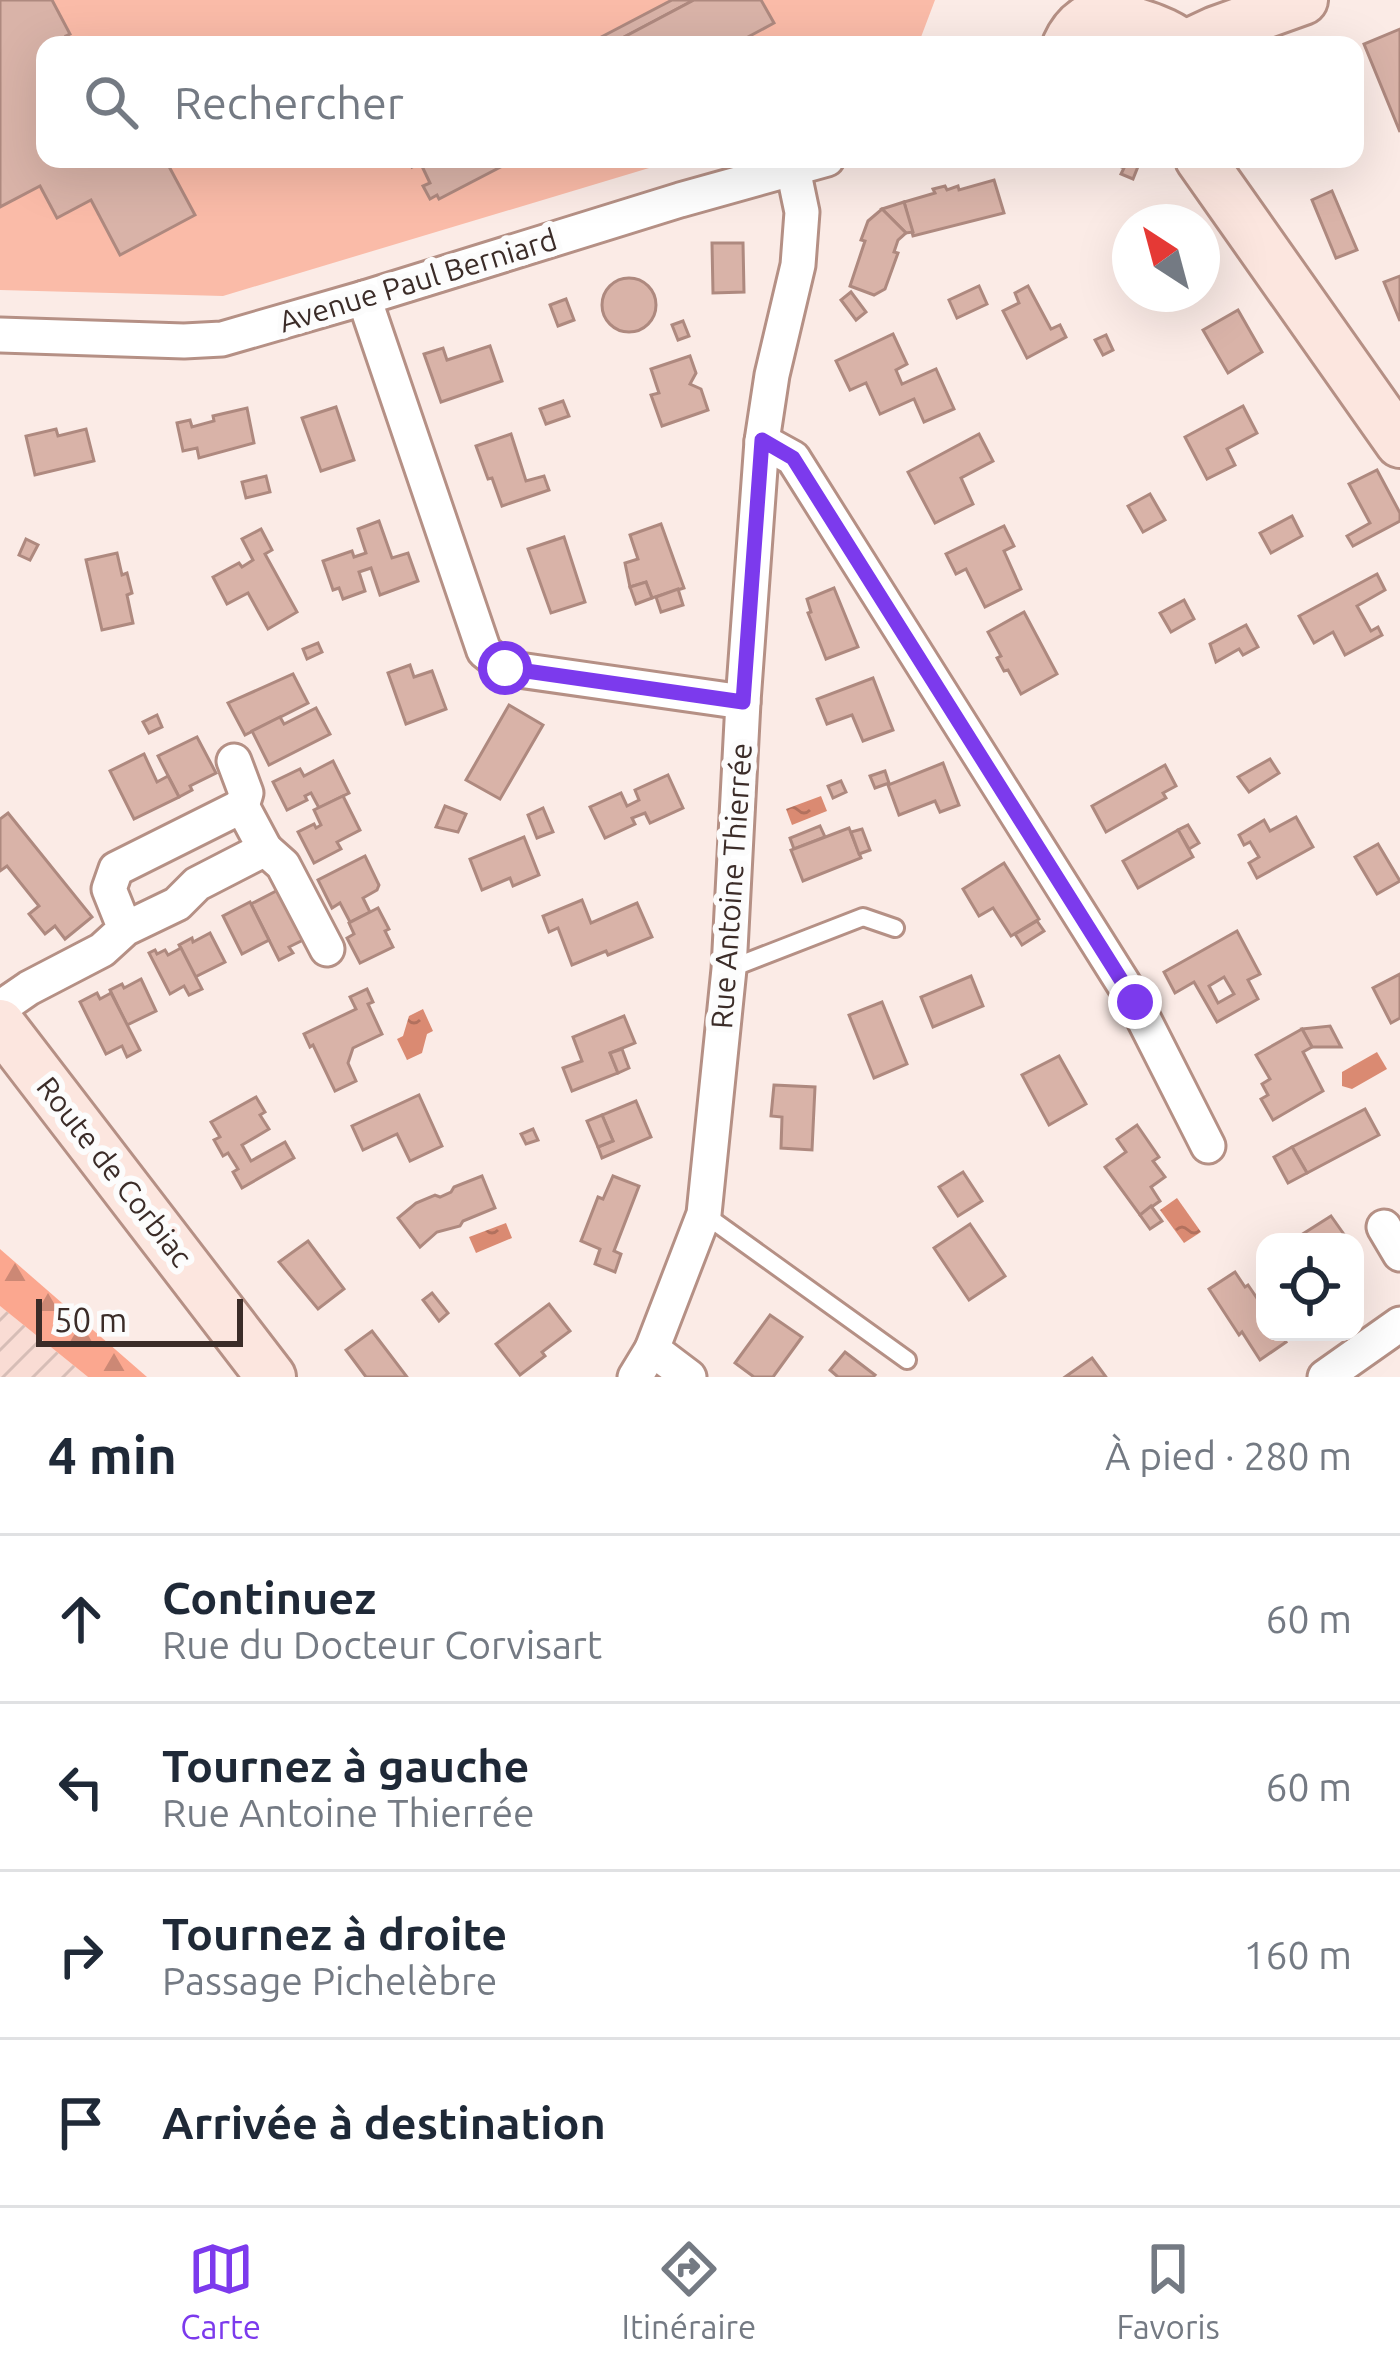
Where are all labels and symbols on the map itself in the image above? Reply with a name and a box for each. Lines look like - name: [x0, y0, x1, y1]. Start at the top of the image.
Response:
- north arrow: [1112, 204, 1220, 312]
- street label: Avenue Paul Berniard: [275, 222, 561, 338]
- route start: [478, 641, 532, 695]
- street label: Rue Antoine Thierrée: [704, 742, 758, 1030]
- route end: [1108, 975, 1162, 1029]
- street label: Route de Corbiac: [30, 1070, 199, 1273]
- scale bar: [36, 1293, 243, 1346]

